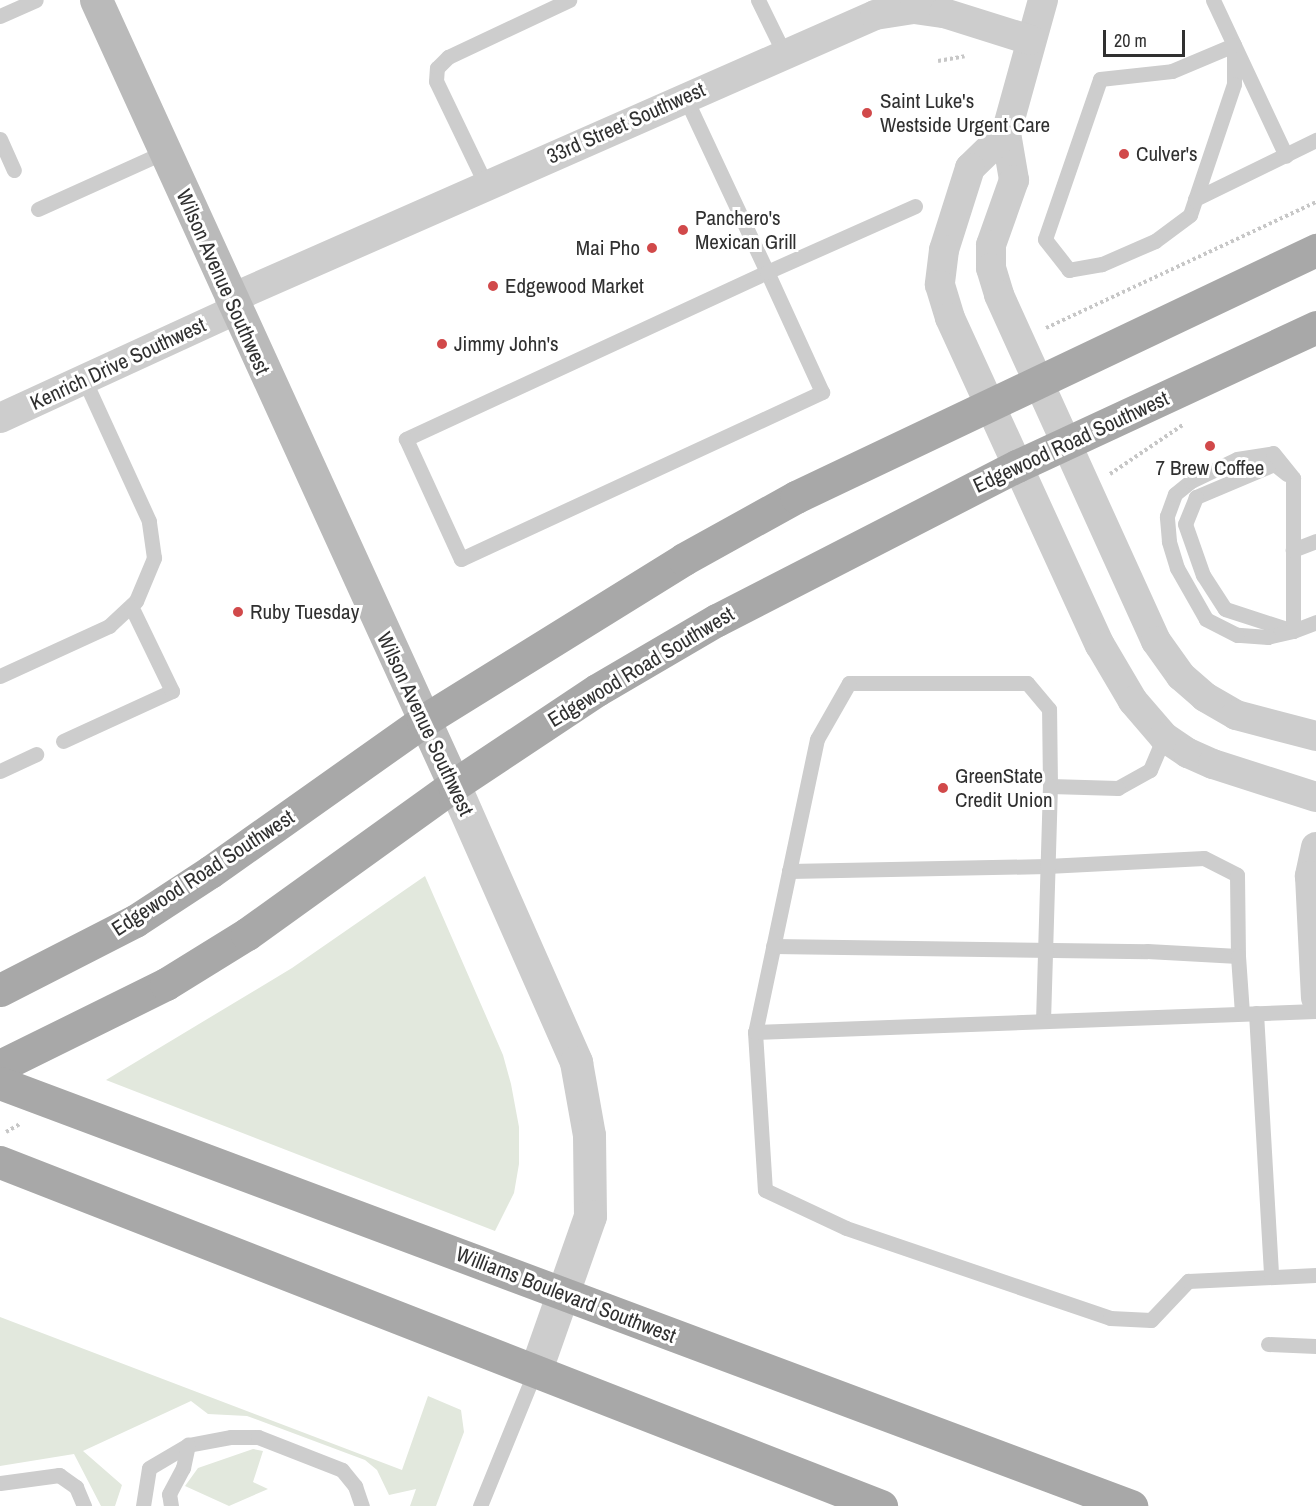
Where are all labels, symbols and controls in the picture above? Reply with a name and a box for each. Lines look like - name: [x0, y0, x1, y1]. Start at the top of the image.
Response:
- scale bar: [1106, 18, 1188, 56]
- text: 20 m: [1114, 28, 1147, 53]
- street label: 33rd Street Southwest: [543, 77, 709, 169]
- place label: Saint Luke's Westside Urgent Care: [880, 88, 1050, 138]
- marker: Saint Luke's Westside Urgent Care: [858, 104, 876, 122]
- place label: Culver's: [1136, 141, 1198, 167]
- marker: Culver's: [1117, 147, 1131, 161]
- street label: Wilson Avenue Southwest: [171, 185, 275, 379]
- place label: Panchero's Mexican Grill: [695, 205, 796, 255]
- marker: Panchero's Mexican Grill: [676, 223, 690, 237]
- place label: Mai Pho: [576, 235, 640, 261]
- marker: Mai Pho: [645, 241, 659, 255]
- place label: Edgewood Market: [505, 273, 644, 299]
- marker: Edgewood Market: [486, 279, 500, 293]
- street label: Kenrich Drive Southwest: [26, 312, 210, 416]
- place label: Jimmy John's: [454, 331, 559, 357]
- marker: Jimmy John's: [435, 337, 449, 351]
- street label: Edgewood Road Southwest: [969, 386, 1173, 498]
- marker: 7 Brew Coffee: [1203, 439, 1217, 453]
- place label: 7 Brew Coffee: [1156, 455, 1264, 481]
- place label: Ruby Tuesday: [250, 599, 360, 625]
- street label: Edgewood Road Southwest: [543, 601, 739, 733]
- marker: Ruby Tuesday: [231, 605, 245, 619]
- street label: Wilson Avenue Southwest: [371, 628, 479, 820]
- place label: GreenState Credit Union: [955, 763, 1053, 813]
- marker: GreenState Credit Union: [936, 781, 950, 795]
- street label: Edgewood Road Southwest: [107, 805, 299, 941]
- street label: Williams Boulevard Southwest: [452, 1241, 680, 1349]

